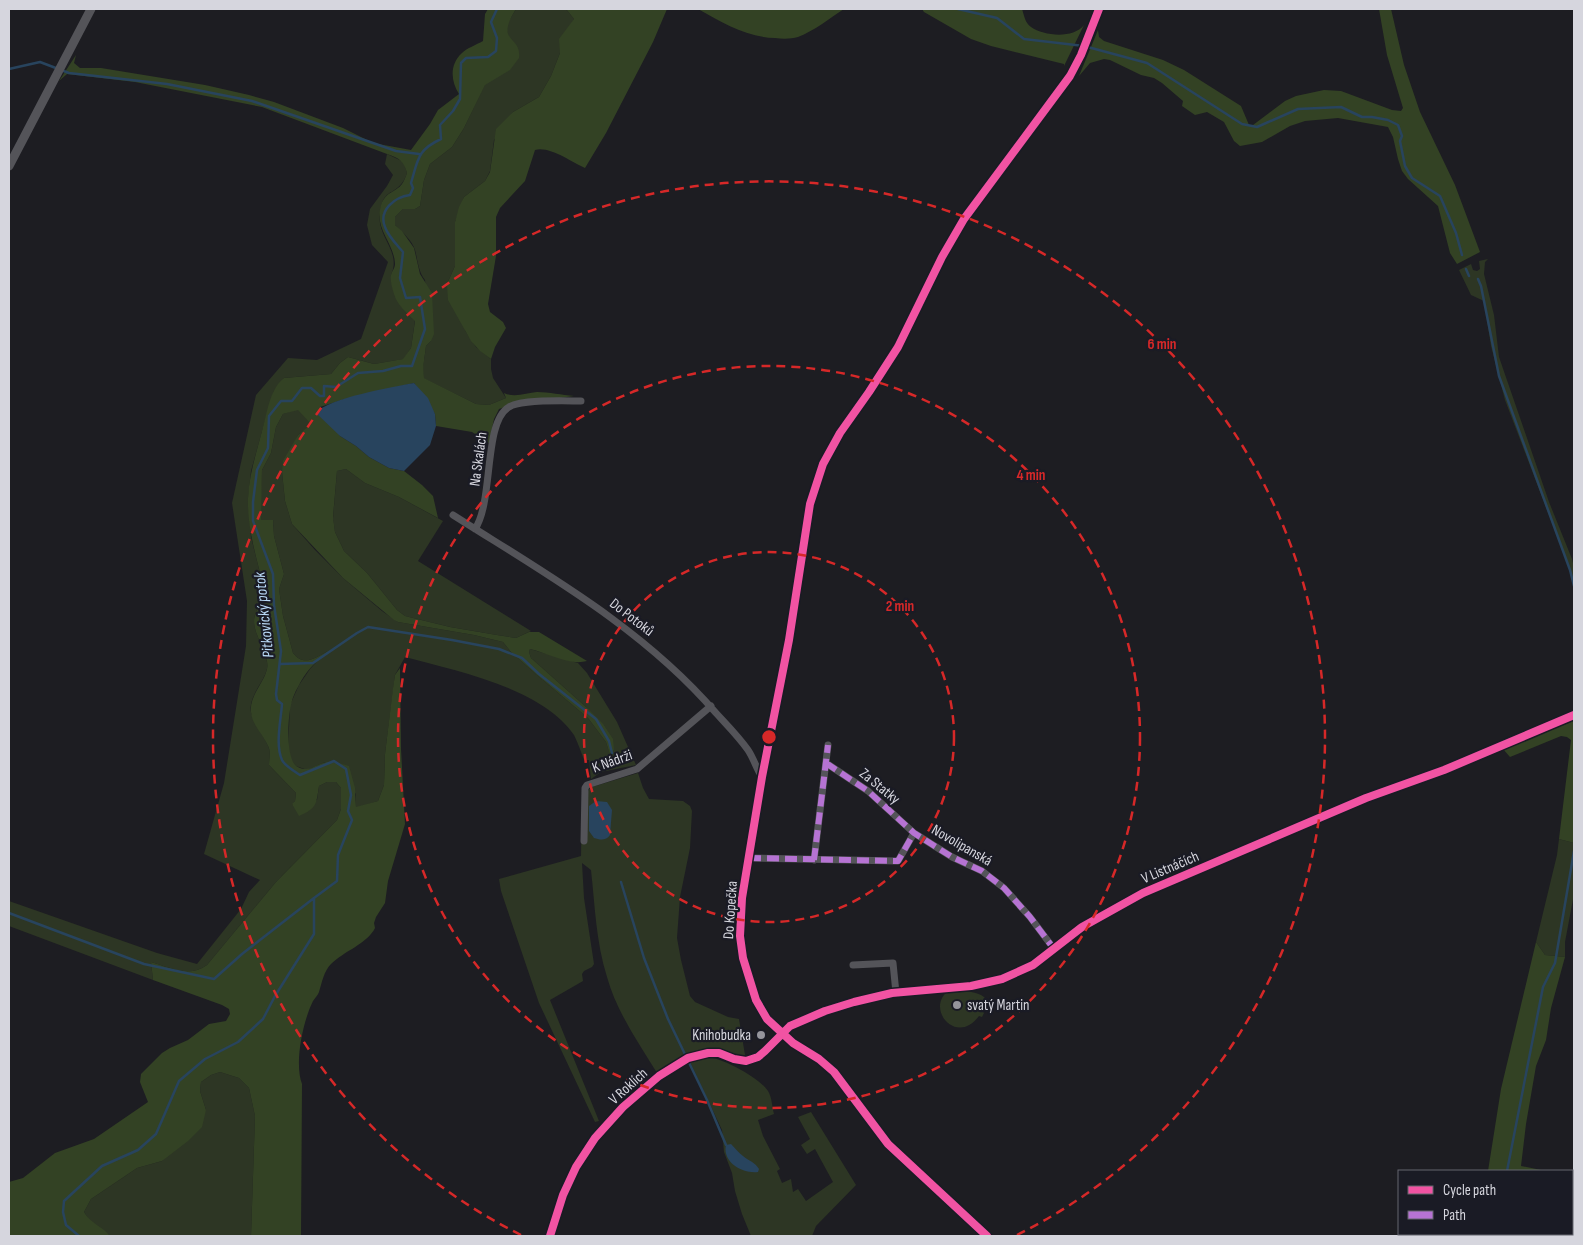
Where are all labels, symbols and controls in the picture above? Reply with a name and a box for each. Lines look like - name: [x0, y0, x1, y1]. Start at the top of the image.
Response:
- text: 6 min: [1147, 335, 1177, 354]
- street label: Na Skalách: [465, 431, 492, 487]
- text: 4 min: [1017, 466, 1045, 485]
- water label: Pitkovický potok: [250, 570, 278, 659]
- street label: Do Potoků: [606, 594, 658, 641]
- text: 2 min: [886, 597, 914, 616]
- centre of rings: [760, 728, 778, 746]
- street label: K Nádrži: [589, 745, 635, 777]
- street label: Za Statky: [855, 764, 904, 809]
- street label: Novolipanská: [928, 820, 996, 870]
- street label: V Listnáčích: [1138, 847, 1202, 888]
- street label: Do Kopečka: [719, 880, 742, 940]
- place label: svatý Martin: [967, 996, 1029, 1015]
- marker: svatý Martin: [951, 999, 963, 1011]
- place label: Knihobudka: [692, 1026, 751, 1045]
- marker: Knihobudka: [755, 1029, 767, 1041]
- street label: V Roklích: [605, 1064, 652, 1109]
- legend: [1398, 1170, 1573, 1235]
- text: Cycle path: [1443, 1181, 1496, 1200]
- text: Path: [1443, 1206, 1466, 1225]

